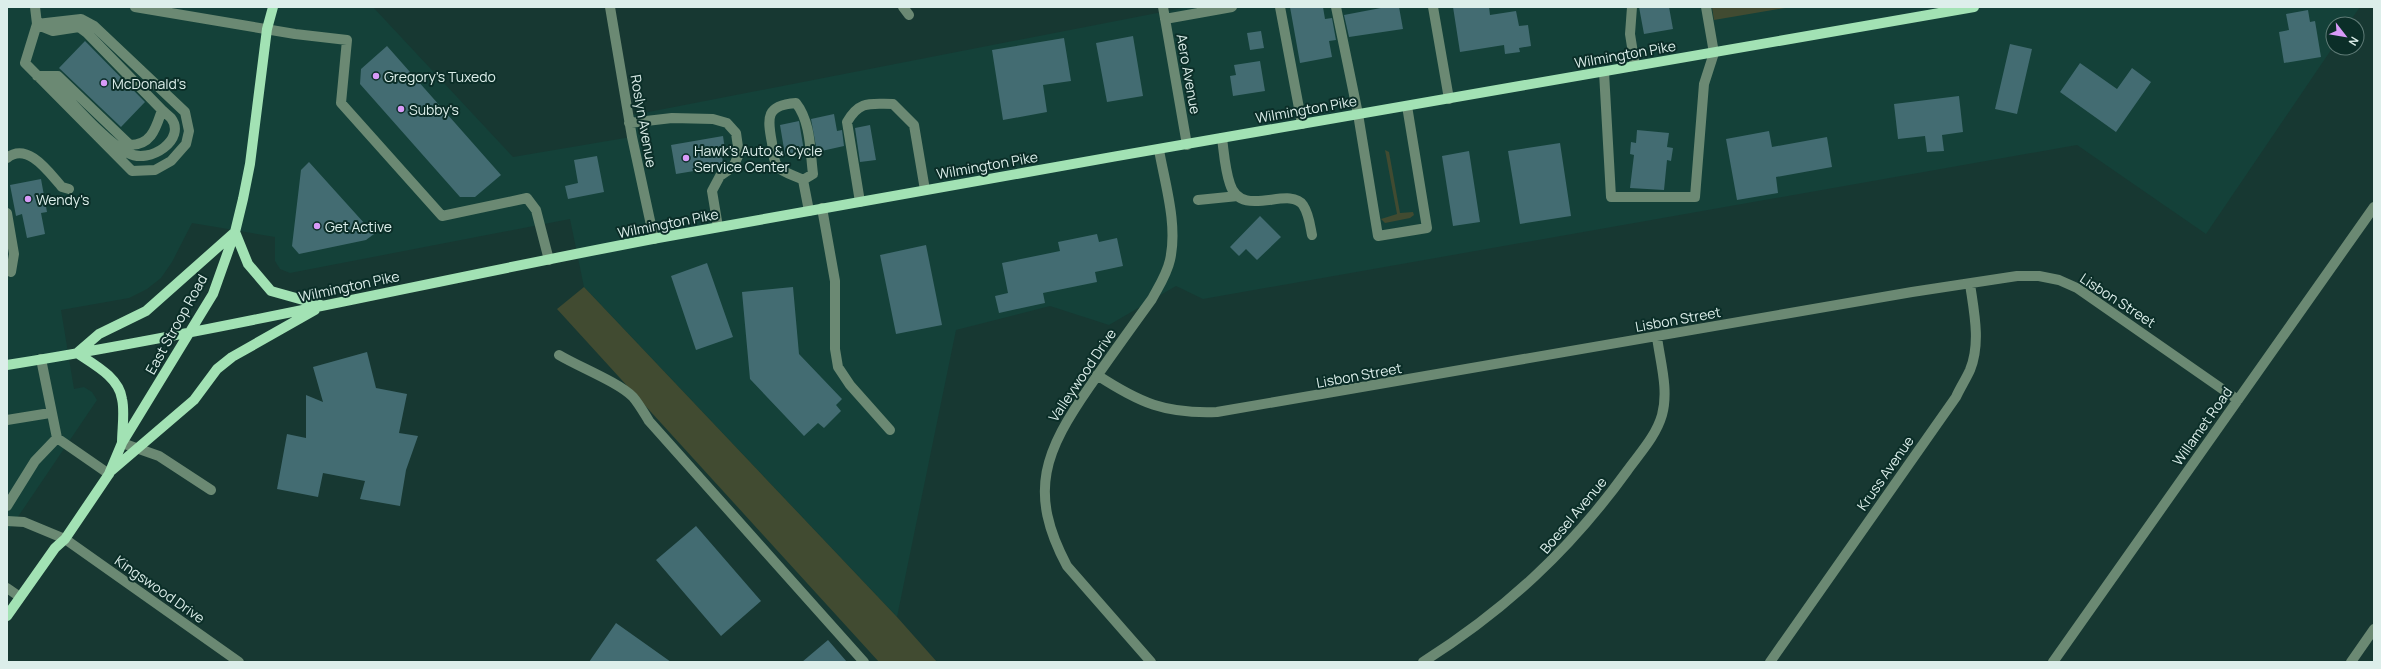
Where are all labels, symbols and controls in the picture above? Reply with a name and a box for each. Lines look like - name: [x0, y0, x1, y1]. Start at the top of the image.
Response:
- north arrow: [2325, 16, 2365, 56]
- street label: Aero Avenue: [1173, 32, 1205, 116]
- text: N: [2345, 34, 2362, 49]
- street label: Wilmington Pike: [1573, 36, 1677, 72]
- place label: Gregory's Tuxedo: [384, 67, 496, 86]
- marker: Gregory's Tuxedo: [371, 71, 381, 81]
- street label: Roslyn Avenue: [626, 73, 662, 169]
- place label: McDonald's: [112, 74, 186, 93]
- marker: McDonald's: [99, 78, 109, 88]
- street label: Wilmington Pike: [1254, 91, 1358, 127]
- place label: Subby's: [409, 100, 459, 119]
- marker: Subby's: [396, 104, 406, 114]
- place label: Hawk's Auto & Cycle Service Center: [694, 141, 823, 176]
- street label: Wilmington Pike: [935, 147, 1039, 183]
- marker: Hawk's Auto & Cycle Service Center: [681, 153, 691, 163]
- place label: Wendy's: [36, 190, 89, 209]
- marker: Wendy's: [23, 194, 33, 204]
- street label: Wilmington Pike: [616, 204, 720, 242]
- place label: Get Active: [325, 217, 392, 236]
- marker: Get Active: [312, 221, 322, 231]
- street label: Wilmington Pike: [297, 266, 401, 306]
- street label: Lisbon Street: [2077, 268, 2160, 332]
- street label: East Stroop Road: [141, 271, 211, 377]
- street label: Lisbon Street: [1634, 302, 1723, 336]
- street label: Valleywood Drive: [1044, 325, 1120, 425]
- street label: Lisbon Street: [1315, 358, 1404, 392]
- street label: Willamet Road: [2168, 383, 2236, 469]
- street label: Kruss Avenue: [1852, 432, 1918, 514]
- street label: Boesel Avenue: [1535, 473, 1611, 557]
- street label: Kingswood Drive: [111, 551, 209, 627]

